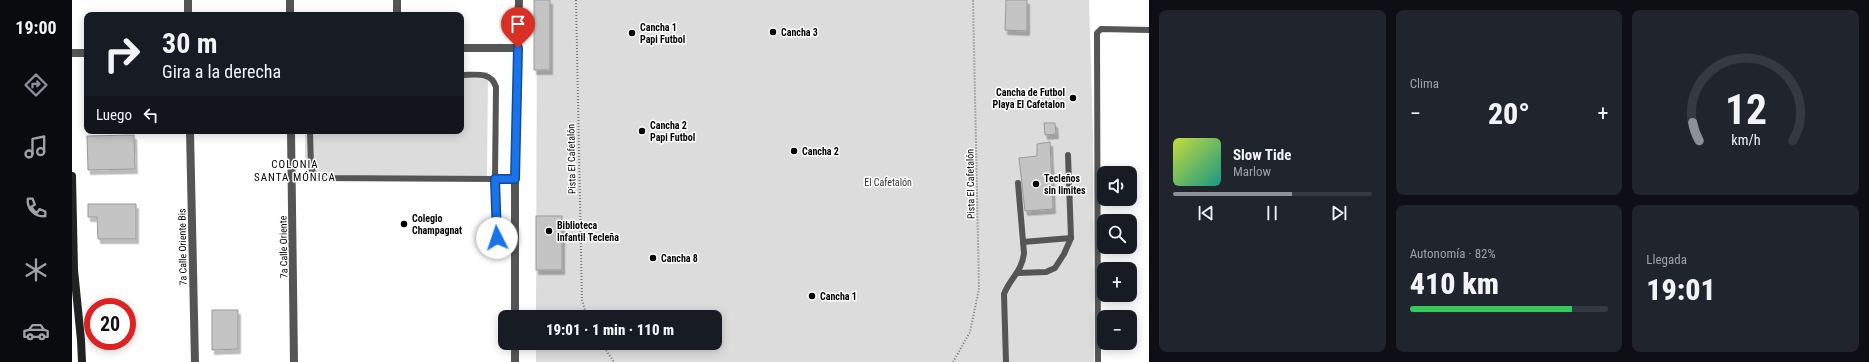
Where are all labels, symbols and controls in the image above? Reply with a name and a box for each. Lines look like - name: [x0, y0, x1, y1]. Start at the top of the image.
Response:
- pin: [501, 7.0, 535, 48]
- icon: arrive: [507, 13, 529, 35]
- text: 19:00: [15, 17, 57, 38]
- place label: Cancha 1 Papi Futbol: [640, 22, 685, 45]
- text: 30 m: [162, 27, 218, 60]
- marker: Cancha 3: [768, 27, 778, 37]
- place label: Cancha 3: [781, 27, 818, 38]
- icon: right: [96, 28, 148, 80]
- marker: Cancha 1 Papi Futbol: [627, 28, 637, 38]
- text: Gira a la derecha: [162, 61, 281, 82]
- icon: directions: [22, 71, 50, 99]
- text: Clima: [1410, 76, 1439, 91]
- text: 12: [1725, 84, 1767, 133]
- place label: Cancha de Futbol Playa El Cafetalon: [992, 87, 1065, 110]
- marker: Cancha de Futbol Playa El Cafetalon: [1068, 93, 1078, 103]
- text: 20°: [1488, 96, 1530, 131]
- text: −: [1410, 101, 1421, 126]
- text: +: [1597, 101, 1608, 126]
- icon: left: [140, 104, 162, 126]
- text: Luego: [96, 106, 132, 124]
- place label: Cancha 2 Papi Futbol: [650, 120, 695, 143]
- street label: Pista El Cafetalón: [565, 124, 578, 194]
- marker: Cancha 2 Papi Futbol: [637, 126, 647, 136]
- text: km/h: [1731, 131, 1760, 147]
- icon: music: [22, 133, 50, 161]
- marker: Cancha 2: [789, 146, 799, 156]
- place label: Cancha 2: [802, 146, 839, 157]
- text: Slow Tide: [1233, 146, 1291, 164]
- street label: Pista El Cafetalón: [964, 149, 977, 219]
- district label: COLONIA SANTA MÓNICA: [254, 158, 336, 184]
- text: Marlow: [1233, 164, 1271, 179]
- map controls: [1097, 166, 1137, 350]
- button: sound: [1097, 166, 1137, 206]
- place label: Tecleños sin limites: [1044, 173, 1086, 196]
- park label: El Cafetalón: [864, 177, 912, 188]
- marker: Tecleños sin limites: [1031, 179, 1041, 189]
- icon: phone: [22, 194, 50, 222]
- icon: previous: [1195, 202, 1217, 224]
- icon: pause: [1261, 202, 1283, 224]
- icon: next: [1328, 202, 1350, 224]
- street label: 7a Calle Oriente Bis: [176, 208, 189, 286]
- place label: Colegio Champagnat: [412, 213, 462, 236]
- button: search: [1097, 214, 1137, 254]
- street label: 7a Calle Oriente: [277, 215, 290, 278]
- position arrow: [476, 217, 518, 259]
- marker: Colegio Champagnat: [399, 219, 409, 229]
- place label: Biblioteca Infantil Tecleña: [557, 220, 619, 243]
- marker: Biblioteca Infantil Tecleña: [544, 226, 554, 236]
- text: Autonomía · 82%: [1410, 246, 1496, 261]
- text: Llegada: [1646, 252, 1687, 267]
- marker: Cancha 8: [648, 253, 658, 263]
- place label: Cancha 8: [661, 253, 698, 264]
- icon: climate: [22, 256, 50, 284]
- button: +: [1097, 262, 1137, 302]
- text: 410 km: [1410, 266, 1499, 301]
- text: 19:01: [1646, 272, 1716, 307]
- marker: Cancha 1: [807, 291, 817, 301]
- place label: Cancha 1: [820, 291, 857, 302]
- speed limit sign: 20: [84, 298, 136, 350]
- button: −: [1097, 310, 1137, 350]
- icon: car: [22, 317, 50, 345]
- text: 19:01 · 1 min · 110 m: [546, 321, 674, 339]

